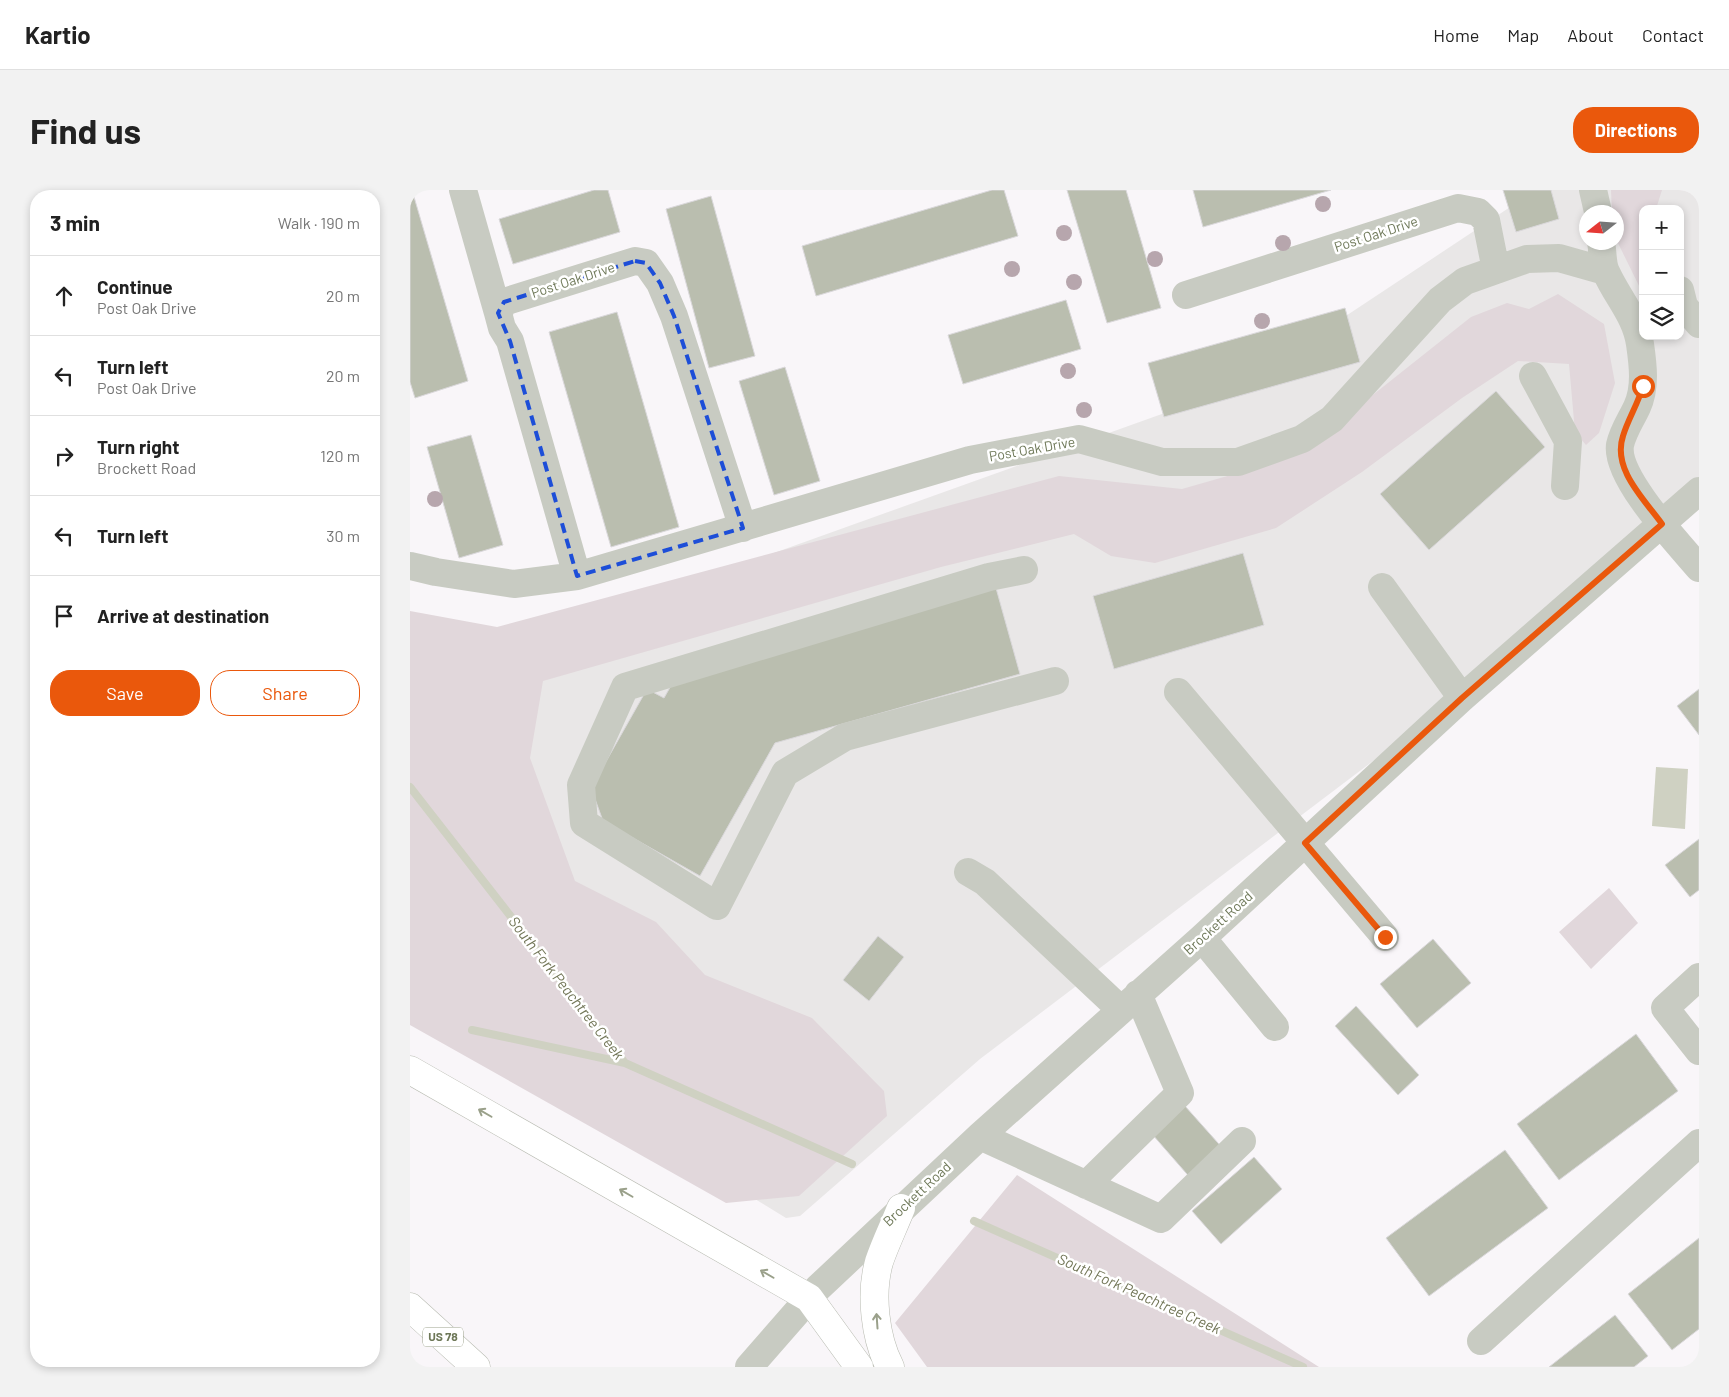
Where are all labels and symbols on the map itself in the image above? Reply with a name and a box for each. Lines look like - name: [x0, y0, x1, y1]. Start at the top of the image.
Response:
- north arrow: [1579, 205, 1624, 250]
- street label: Post Oak Drive: [1332, 212, 1420, 255]
- street label: Post Oak Drive: [529, 258, 617, 301]
- route start: [1632, 375, 1655, 398]
- street label: Post Oak Drive: [988, 433, 1076, 464]
- street label: Brockett Road: [1180, 887, 1256, 958]
- water label: South Fork Peachtree Creek: [505, 912, 629, 1063]
- route end: [1374, 926, 1397, 949]
- one-way arrow: [478, 1107, 492, 1117]
- street label: Brockett Road: [879, 1158, 954, 1229]
- one-way arrow: [619, 1188, 633, 1198]
- water label: South Fork Peachtree Creek: [1055, 1249, 1224, 1338]
- one-way arrow: [760, 1269, 774, 1279]
- one-way arrow: [873, 1313, 882, 1329]
- road number: US 78: [423, 1328, 463, 1346]

